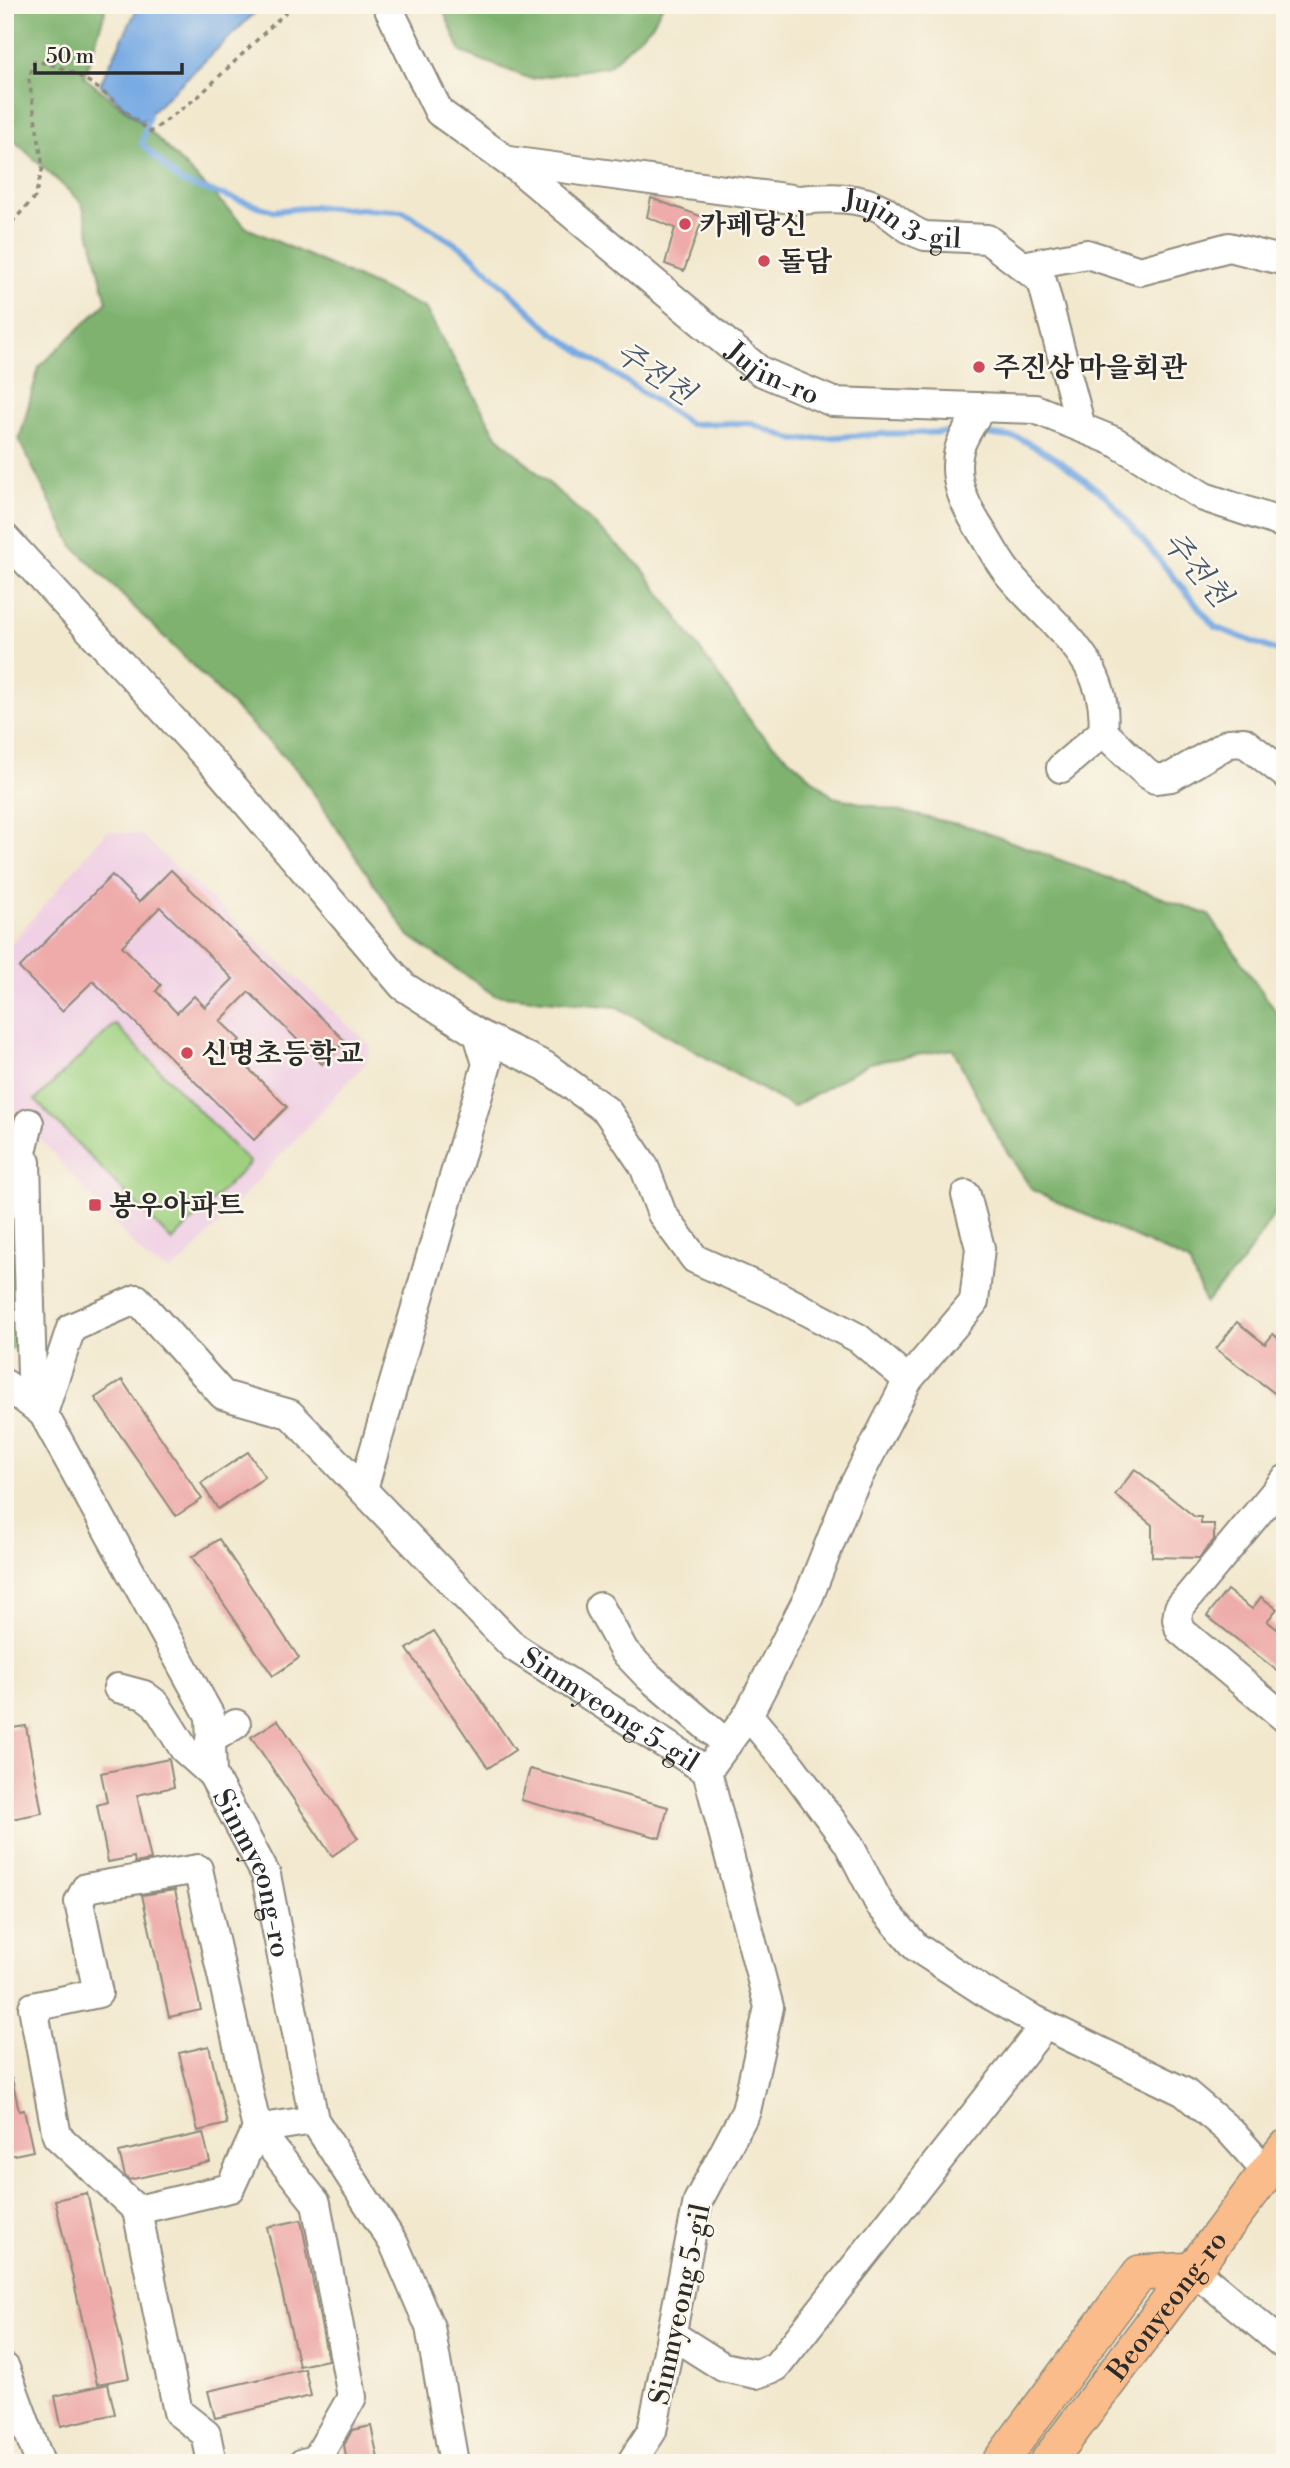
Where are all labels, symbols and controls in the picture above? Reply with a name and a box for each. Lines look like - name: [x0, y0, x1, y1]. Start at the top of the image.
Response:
- scale bar: [35, 32, 182, 76]
- text: 50 m: [46, 44, 94, 70]
- street label: Jujin 3-gil: [840, 182, 962, 257]
- place label: 카페당신: [699, 208, 807, 243]
- marker: 카페당신: [677, 216, 693, 232]
- place label: 돌담: [778, 245, 833, 280]
- marker: 돌담: [756, 253, 772, 269]
- street label: Jujin-ro: [718, 333, 824, 413]
- water label: 주전천: [608, 334, 703, 415]
- place label: 주진상 마을회관: [993, 351, 1188, 386]
- marker: 주진상 마을회관: [971, 359, 987, 375]
- water label: 주전천: [1154, 524, 1240, 617]
- place label: 신명초등학교: [201, 1037, 363, 1072]
- marker: 신명초등학교: [179, 1045, 195, 1061]
- place label: 봉우아파트: [109, 1189, 244, 1224]
- marker: 봉우아파트: [87, 1197, 103, 1213]
- street label: Sinmyeong 5-gil: [514, 1640, 705, 1780]
- street label: Sinmyeong-ro: [204, 1783, 298, 1961]
- street label: Sinmyeong 5-gil: [642, 2200, 719, 2408]
- street label: Beonyeong-ro: [1099, 2224, 1235, 2389]

